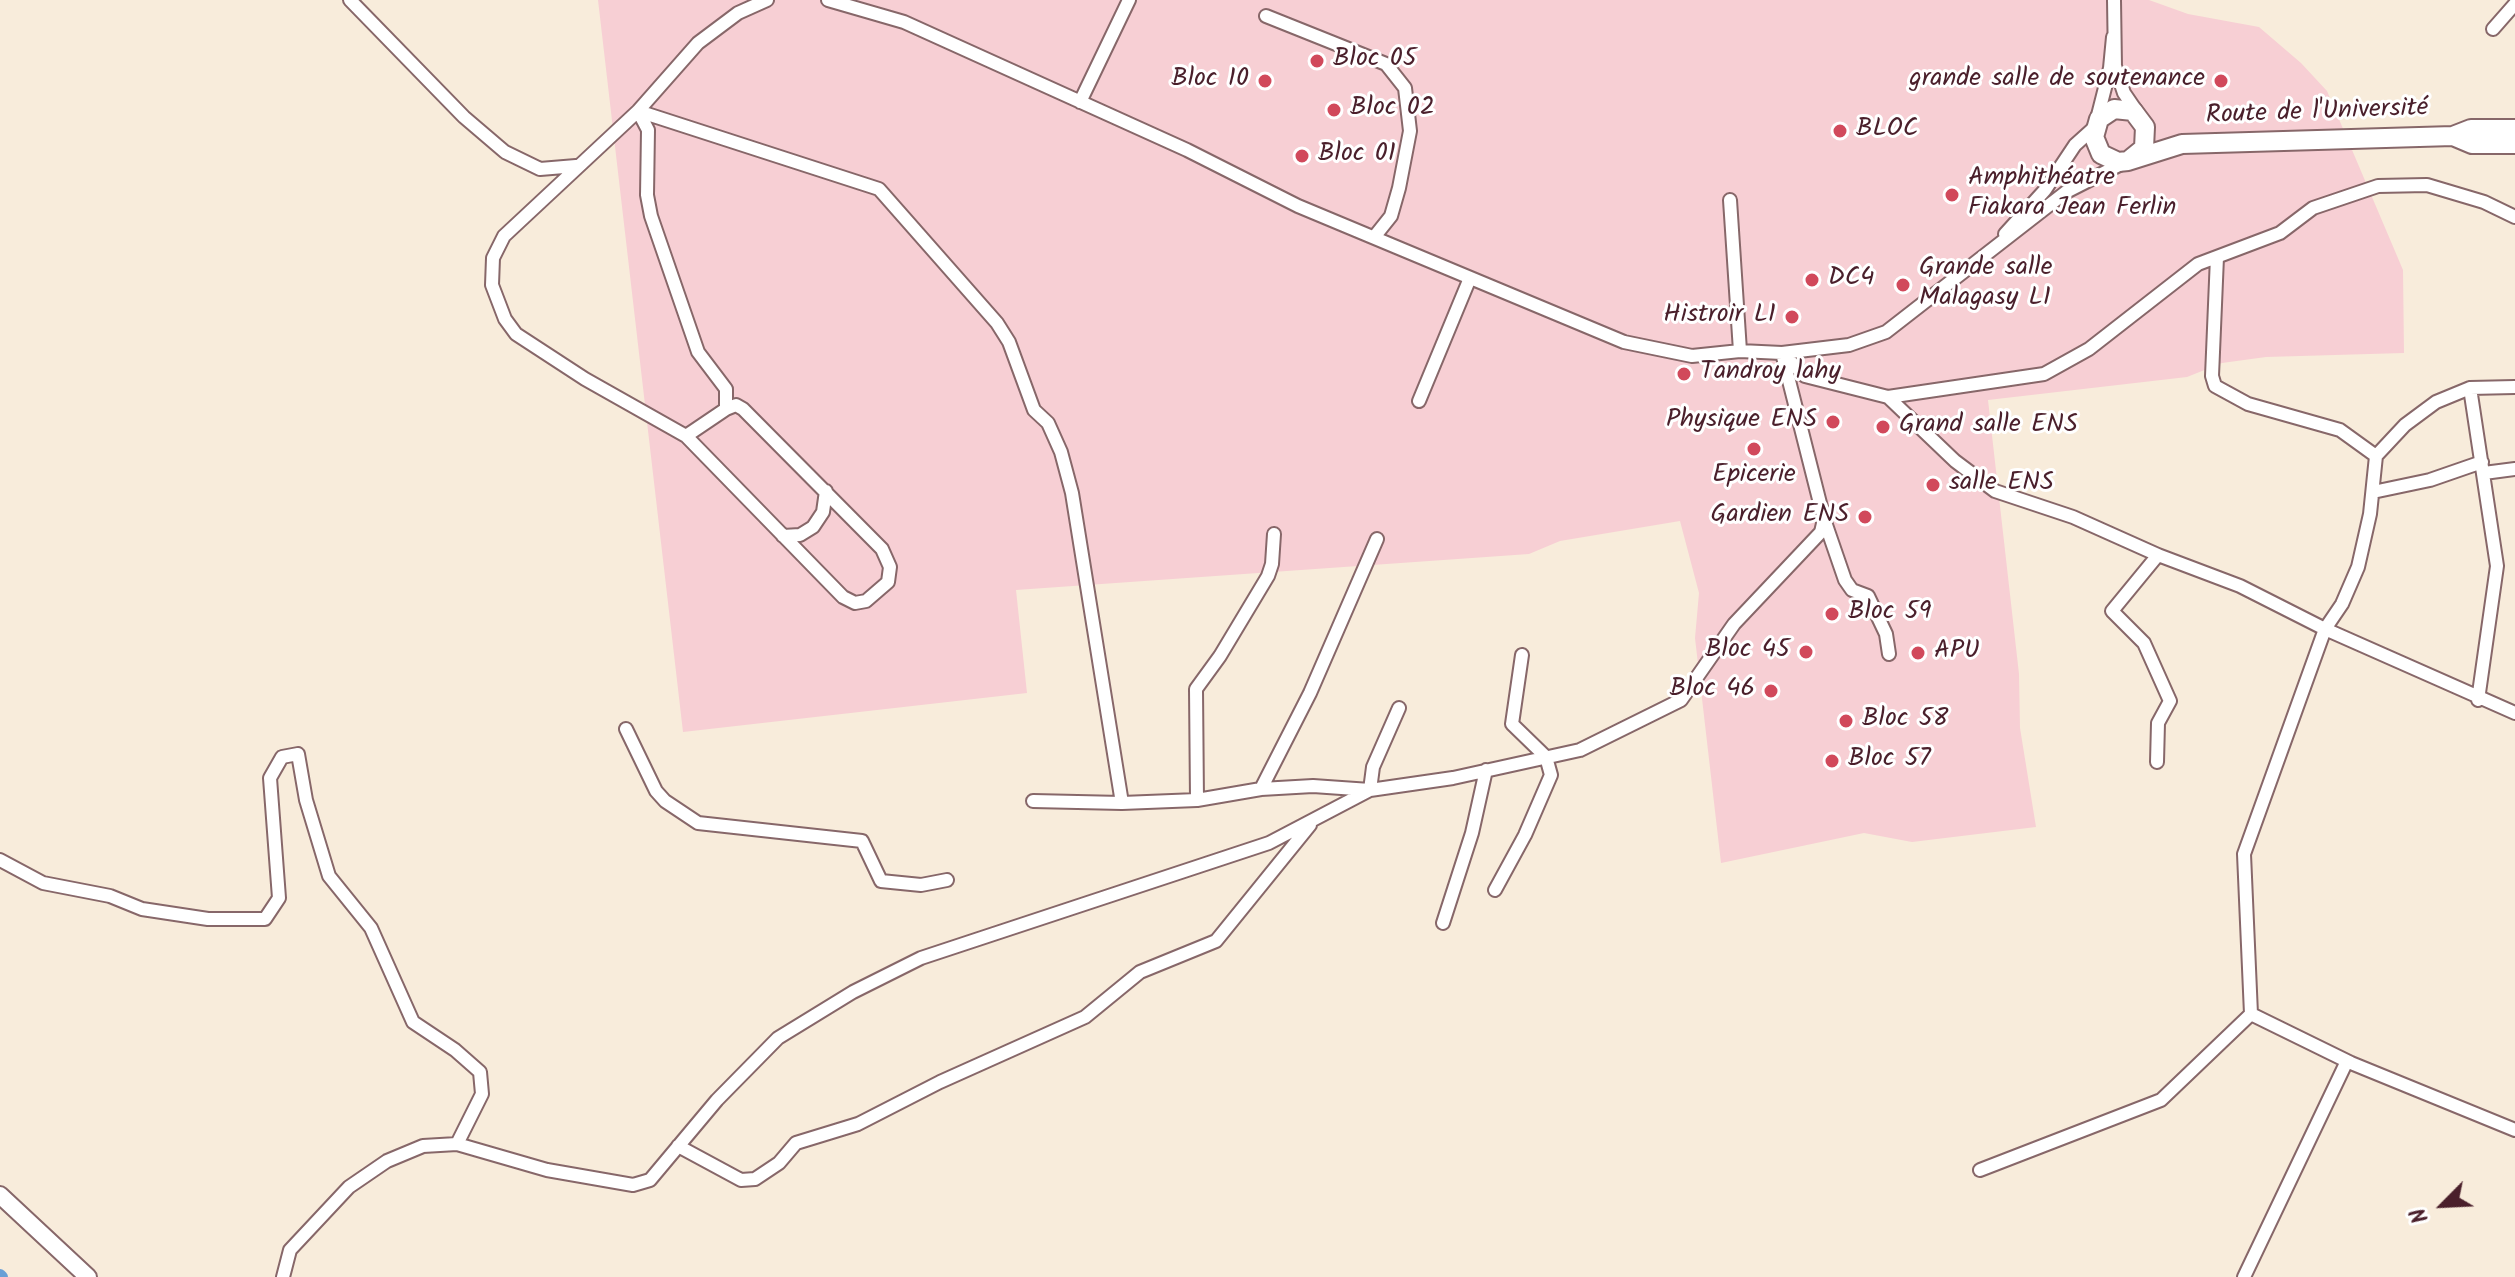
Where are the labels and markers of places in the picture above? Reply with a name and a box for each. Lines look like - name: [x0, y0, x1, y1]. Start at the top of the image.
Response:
- place label: Bloc 05: [1333, 45, 1417, 77]
- marker: Bloc 05: [1308, 52, 1326, 70]
- place label: Bloc 10: [1171, 65, 1249, 97]
- place label: grande salle de soutenance: [1909, 65, 2205, 97]
- marker: Bloc 10: [1256, 72, 1274, 90]
- marker: grande salle de soutenance: [2212, 72, 2230, 90]
- place label: Bloc 02: [1350, 94, 1435, 126]
- marker: Bloc 02: [1325, 101, 1343, 119]
- place label: BLOC: [1856, 115, 1918, 147]
- marker: BLOC: [1831, 122, 1849, 140]
- place label: Bloc 01: [1318, 140, 1396, 172]
- marker: Bloc 01: [1293, 147, 1311, 165]
- place label: Amphithéatre Fiakara Jean Ferlin: [1968, 164, 2176, 226]
- marker: Amphithéatre Fiakara Jean Ferlin: [1943, 186, 1961, 204]
- place label: Grande salle Malagasy L1: [1919, 254, 2052, 316]
- place label: DC4: [1828, 264, 1875, 296]
- marker: DC4: [1803, 271, 1821, 289]
- marker: Grande salle Malagasy L1: [1894, 276, 1912, 294]
- place label: Histroir L1: [1663, 301, 1776, 333]
- marker: Histroir L1: [1783, 308, 1801, 326]
- place label: Tandroy lahy: [1700, 358, 1841, 390]
- marker: Tandroy lahy: [1675, 365, 1693, 383]
- place label: Physique ENS: [1666, 406, 1817, 438]
- place label: Grand salle ENS: [1899, 411, 2078, 443]
- marker: Physique ENS: [1824, 413, 1842, 431]
- marker: Grand salle ENS: [1874, 418, 1892, 436]
- marker: Epicerie: [1745, 440, 1763, 458]
- place label: Epicerie: [1712, 461, 1796, 493]
- place label: salle ENS: [1949, 469, 2054, 501]
- marker: salle ENS: [1924, 476, 1942, 494]
- place label: Gardien ENS: [1711, 501, 1849, 533]
- marker: Gardien ENS: [1856, 508, 1874, 526]
- place label: Bloc 59: [1848, 598, 1931, 630]
- marker: Bloc 59: [1823, 605, 1841, 623]
- place label: Bloc 45: [1705, 636, 1790, 668]
- place label: APU: [1934, 637, 1979, 669]
- marker: Bloc 45: [1797, 643, 1815, 661]
- marker: APU: [1909, 644, 1927, 662]
- place label: Bloc 46: [1670, 675, 1755, 707]
- marker: Bloc 46: [1762, 682, 1780, 700]
- place label: Bloc 58: [1862, 705, 1948, 737]
- marker: Bloc 58: [1837, 712, 1855, 730]
- place label: Bloc 57: [1848, 745, 1931, 777]
- marker: Bloc 57: [1823, 752, 1841, 770]

